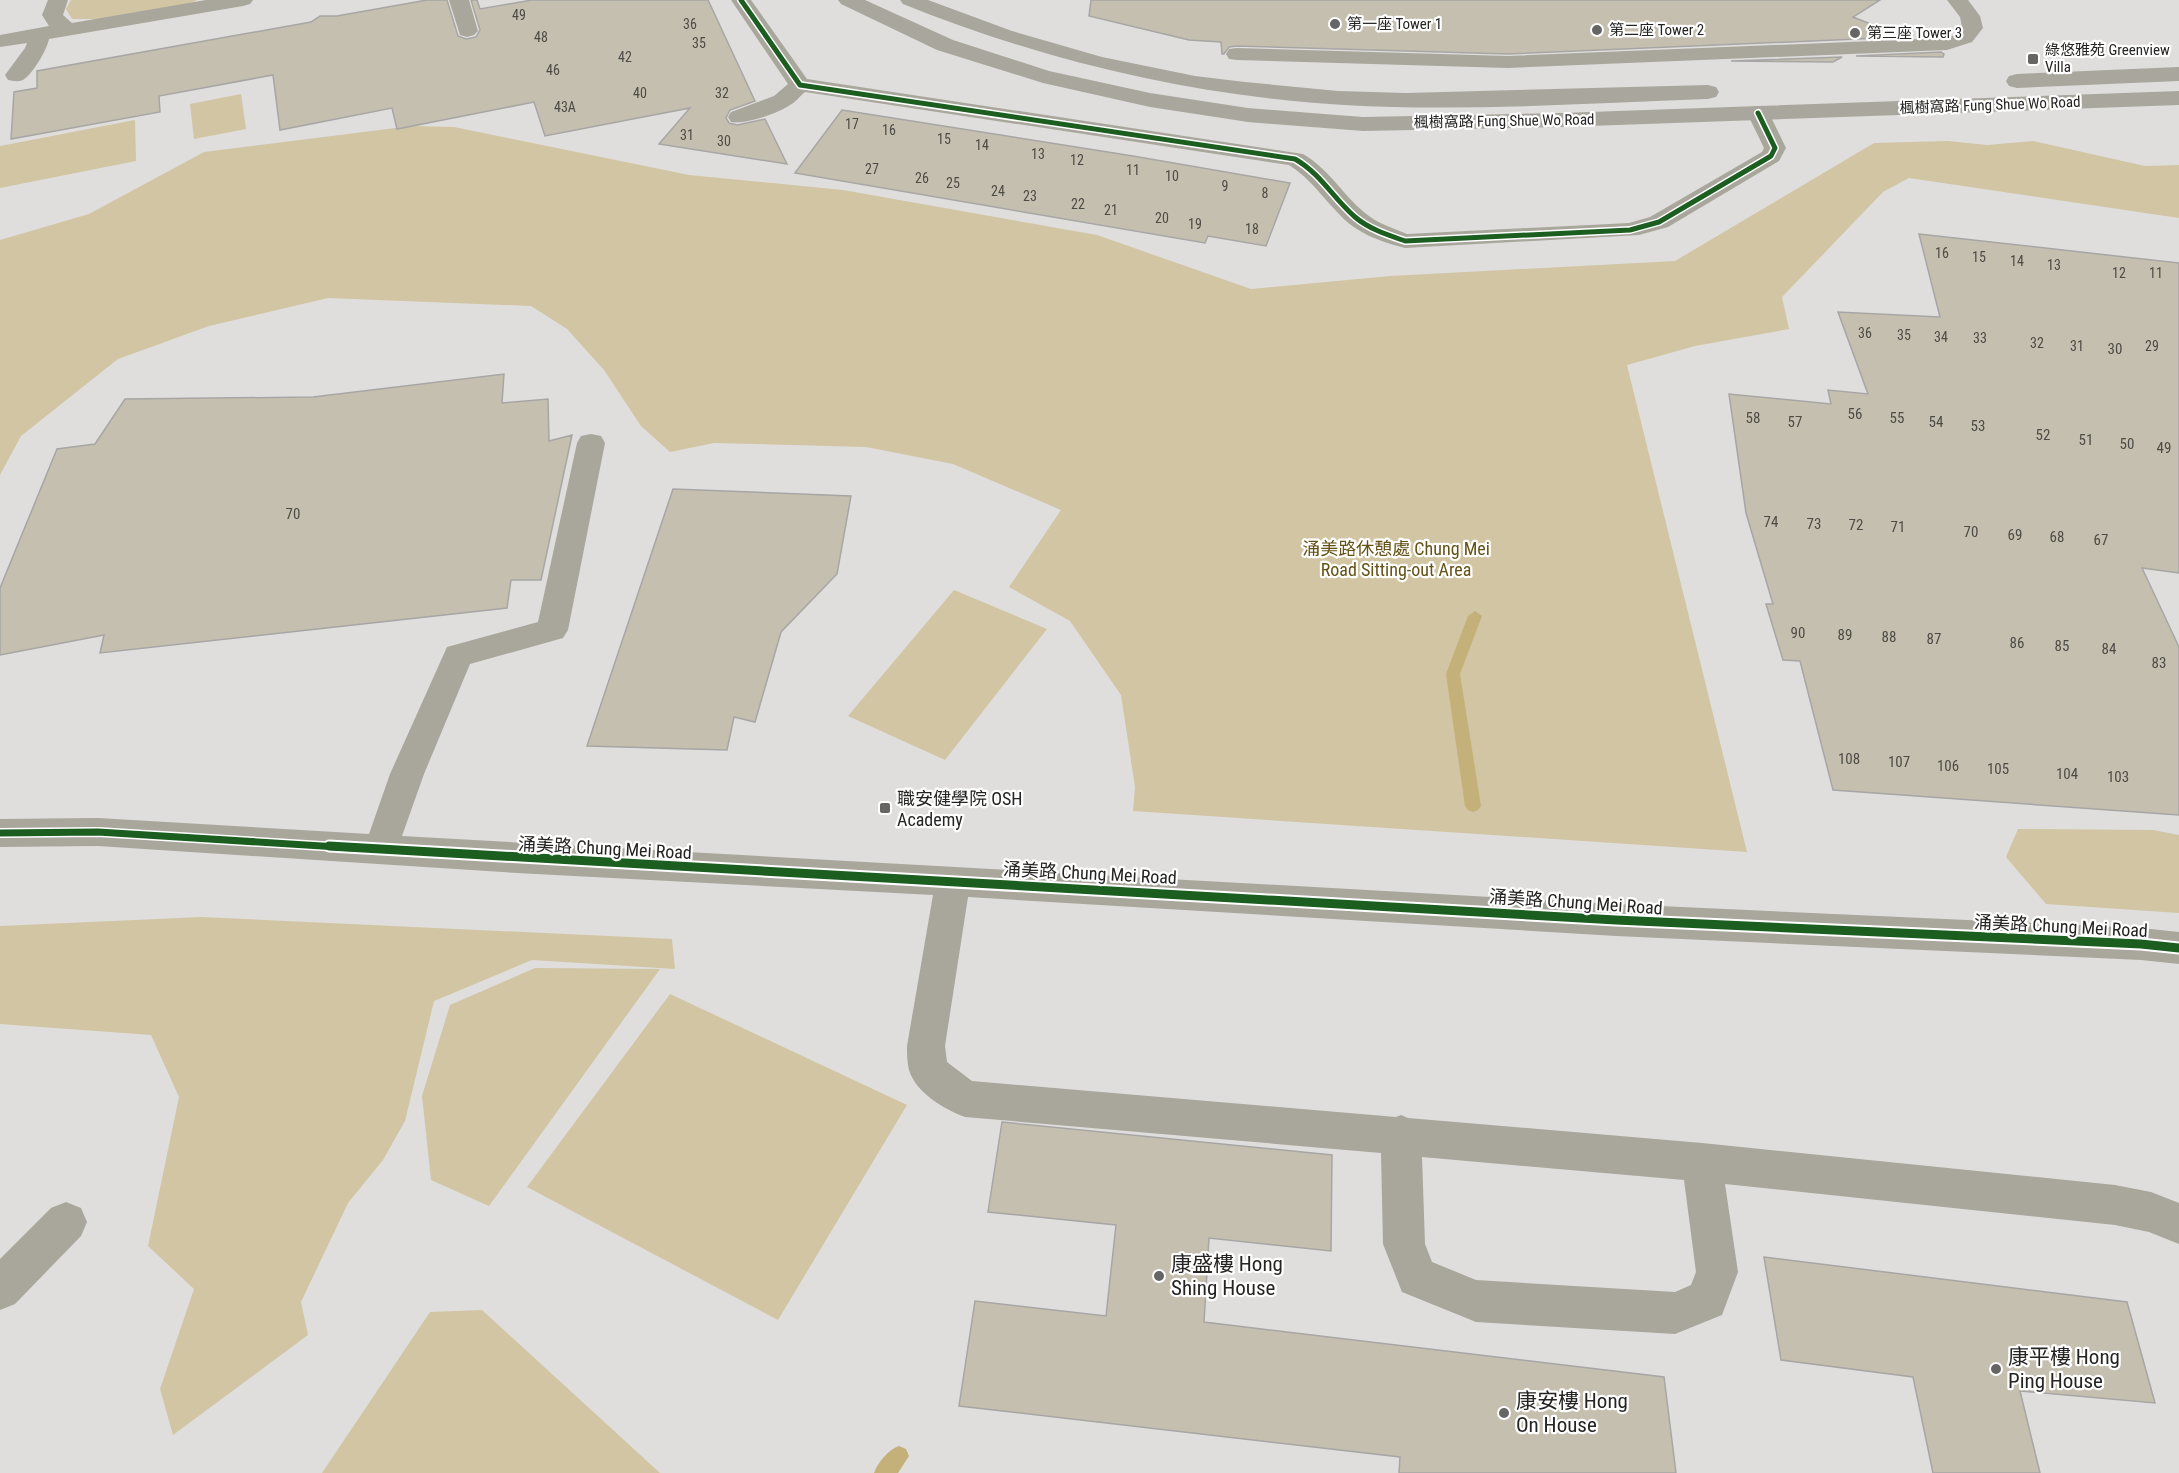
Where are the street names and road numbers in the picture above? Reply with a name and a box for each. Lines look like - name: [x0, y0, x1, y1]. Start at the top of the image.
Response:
- street label: 楓樹窩路 Fung Shue Wo Road: [1899, 93, 2081, 117]
- street label: 楓樹窩路 Fung Shue Wo Road: [1413, 110, 1595, 132]
- street label: 涌美路 Chung Mei Road: [518, 833, 692, 863]
- street label: 涌美路 Chung Mei Road: [1003, 858, 1177, 888]
- street label: 涌美路 Chung Mei Road: [1489, 885, 1663, 919]
- street label: 涌美路 Chung Mei Road: [1974, 911, 2148, 941]

